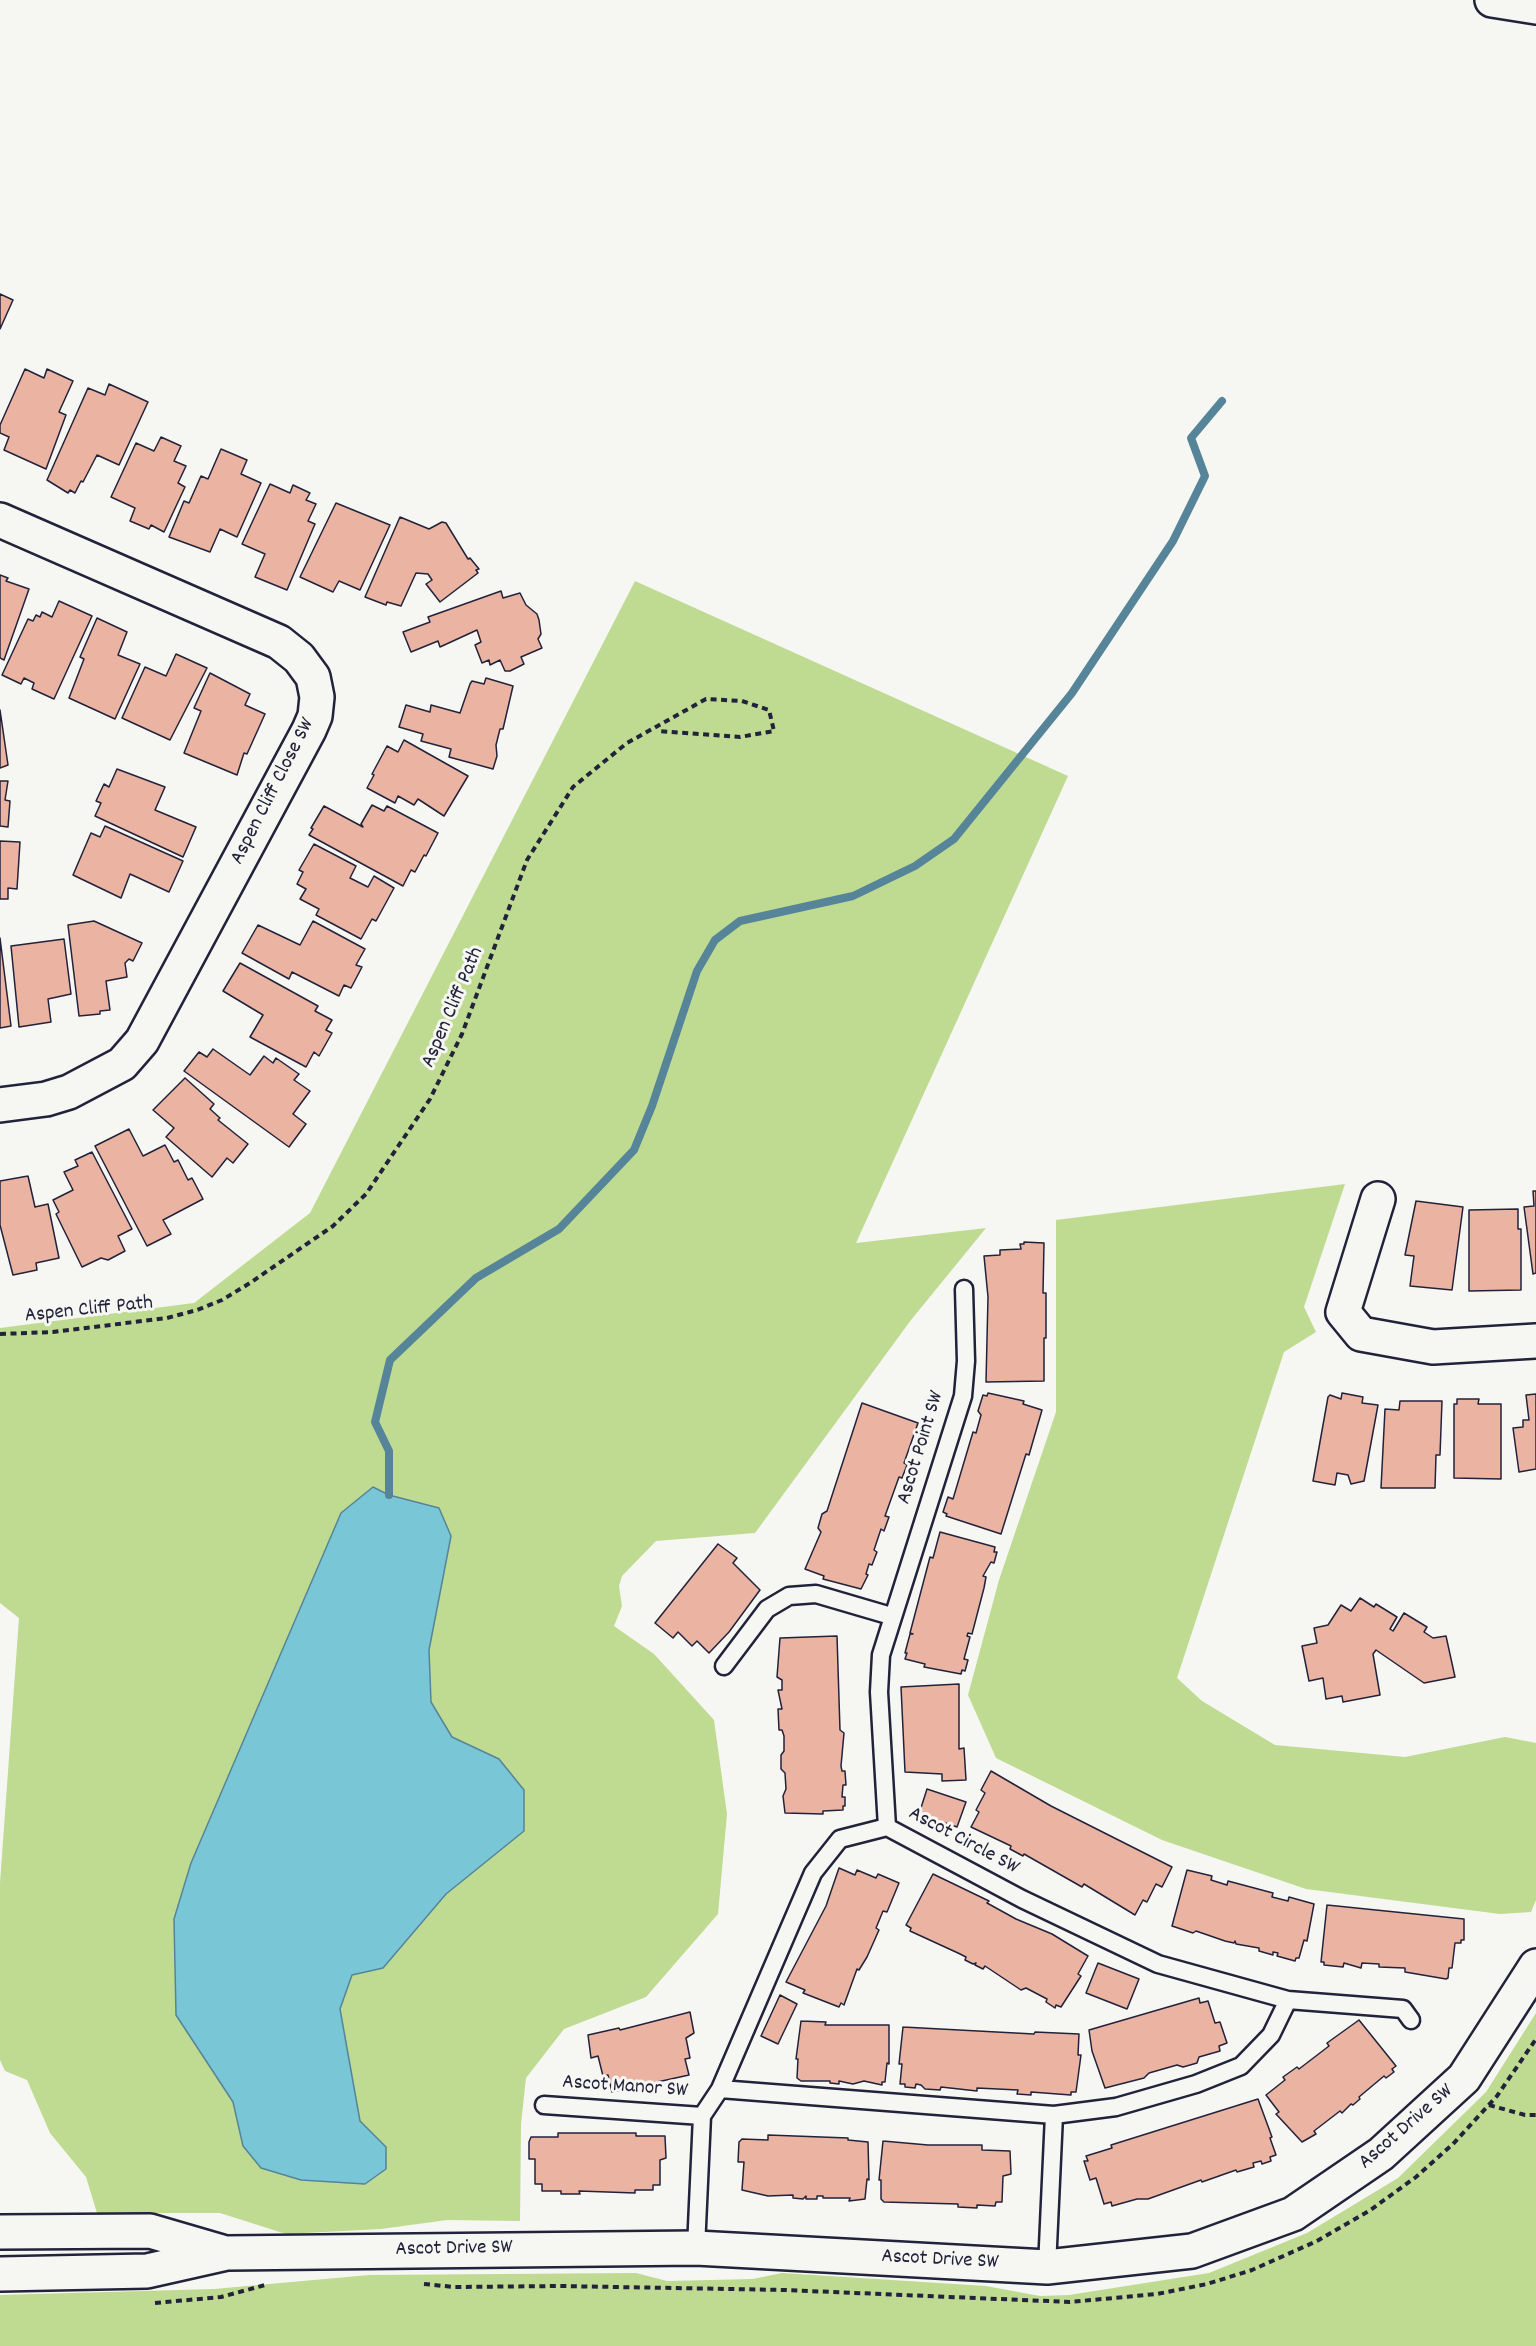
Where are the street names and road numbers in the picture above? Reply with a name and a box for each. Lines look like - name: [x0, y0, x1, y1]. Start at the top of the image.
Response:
- street label: Aspen Cliff Close SW: [226, 715, 322, 869]
- street label: Aspen Cliff Path: [417, 944, 491, 1072]
- street label: Aspen Cliff Path: [24, 1292, 154, 1330]
- street label: Ascot Point SW: [893, 1388, 951, 1508]
- street label: Ascot Circle SW: [903, 1802, 1023, 1882]
- street label: Ascot Manor SW: [561, 2071, 689, 2105]
- street label: Ascot Drive SW: [1354, 2080, 1460, 2176]
- street label: Ascot Drive SW: [395, 2236, 513, 2264]
- street label: Ascot Drive SW: [881, 2245, 999, 2277]

